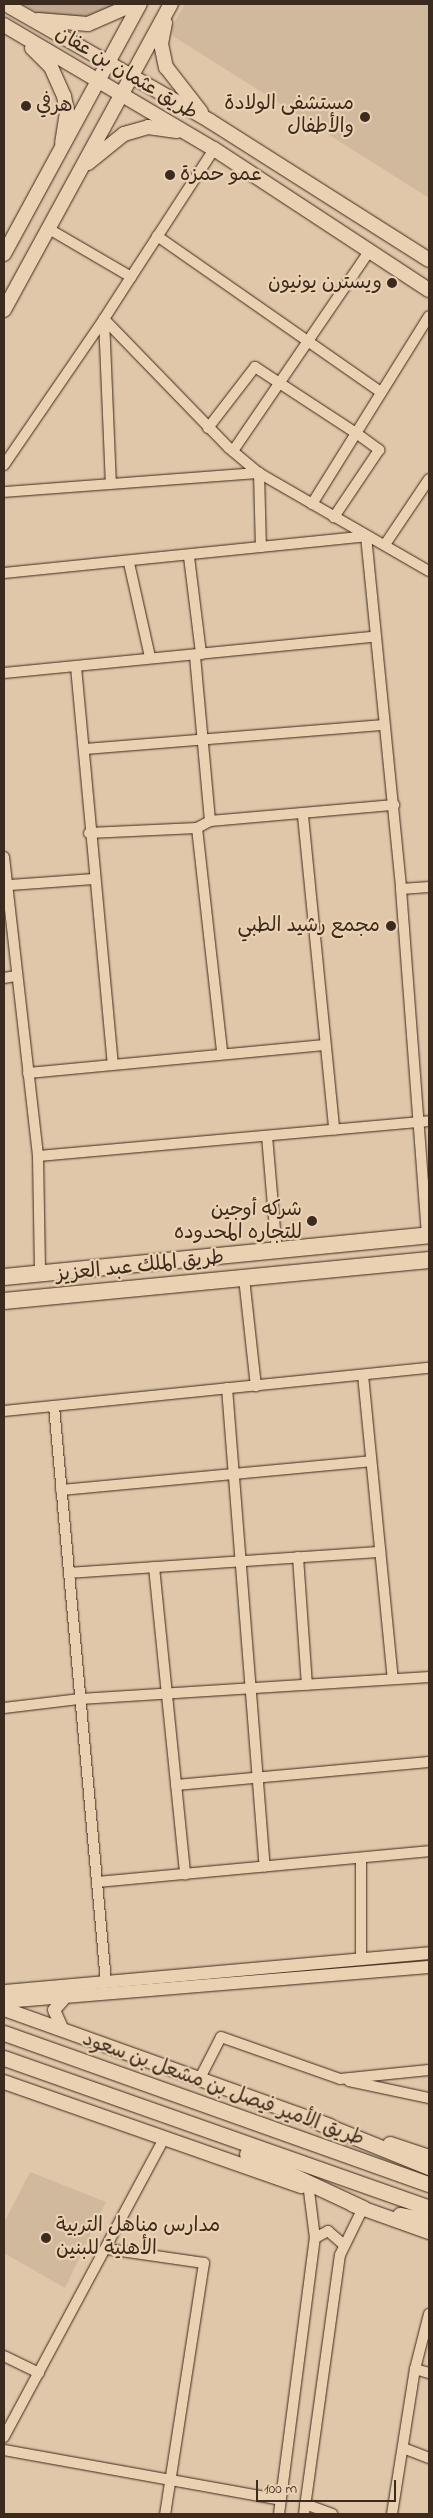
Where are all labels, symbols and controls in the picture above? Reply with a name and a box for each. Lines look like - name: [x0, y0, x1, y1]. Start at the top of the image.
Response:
- street label: طريق عثمان بن عفان: [51, 22, 201, 126]
- place label: مستشفى الولادة والأطفال: [224, 93, 354, 140]
- place label: هرفي: [36, 94, 73, 118]
- marker: هرفي: [20, 100, 32, 112]
- marker: مستشفى الولادة والأطفال: [358, 110, 372, 124]
- place label: عمو حمزة: [180, 163, 262, 187]
- marker: عمو حمزة: [164, 169, 176, 181]
- place label: ويسترن يونيون: [268, 271, 382, 295]
- marker: ويسترن يونيون: [386, 277, 398, 289]
- place label: مجمع رشيد الطبي: [237, 914, 380, 938]
- marker: مجمع رشيد الطبي: [384, 919, 398, 933]
- place label: شركه أوجين للتجاره المحدوده: [174, 1198, 302, 1245]
- marker: شركه أوجين للتجاره المحدوده: [306, 1215, 318, 1227]
- street label: طريق الملك عبد العزيز: [55, 1246, 225, 1288]
- street label: طريق الأمير فيصل بن مشعل بن سعود: [79, 2028, 367, 2152]
- place label: مدارس مناهل التربية الأهلية للبنين: [56, 2214, 220, 2261]
- marker: مدارس مناهل التربية الأهلية للبنين: [40, 2232, 52, 2244]
- scale bar: [258, 2470, 398, 2502]
- text: 100 m: [264, 2478, 297, 2500]

